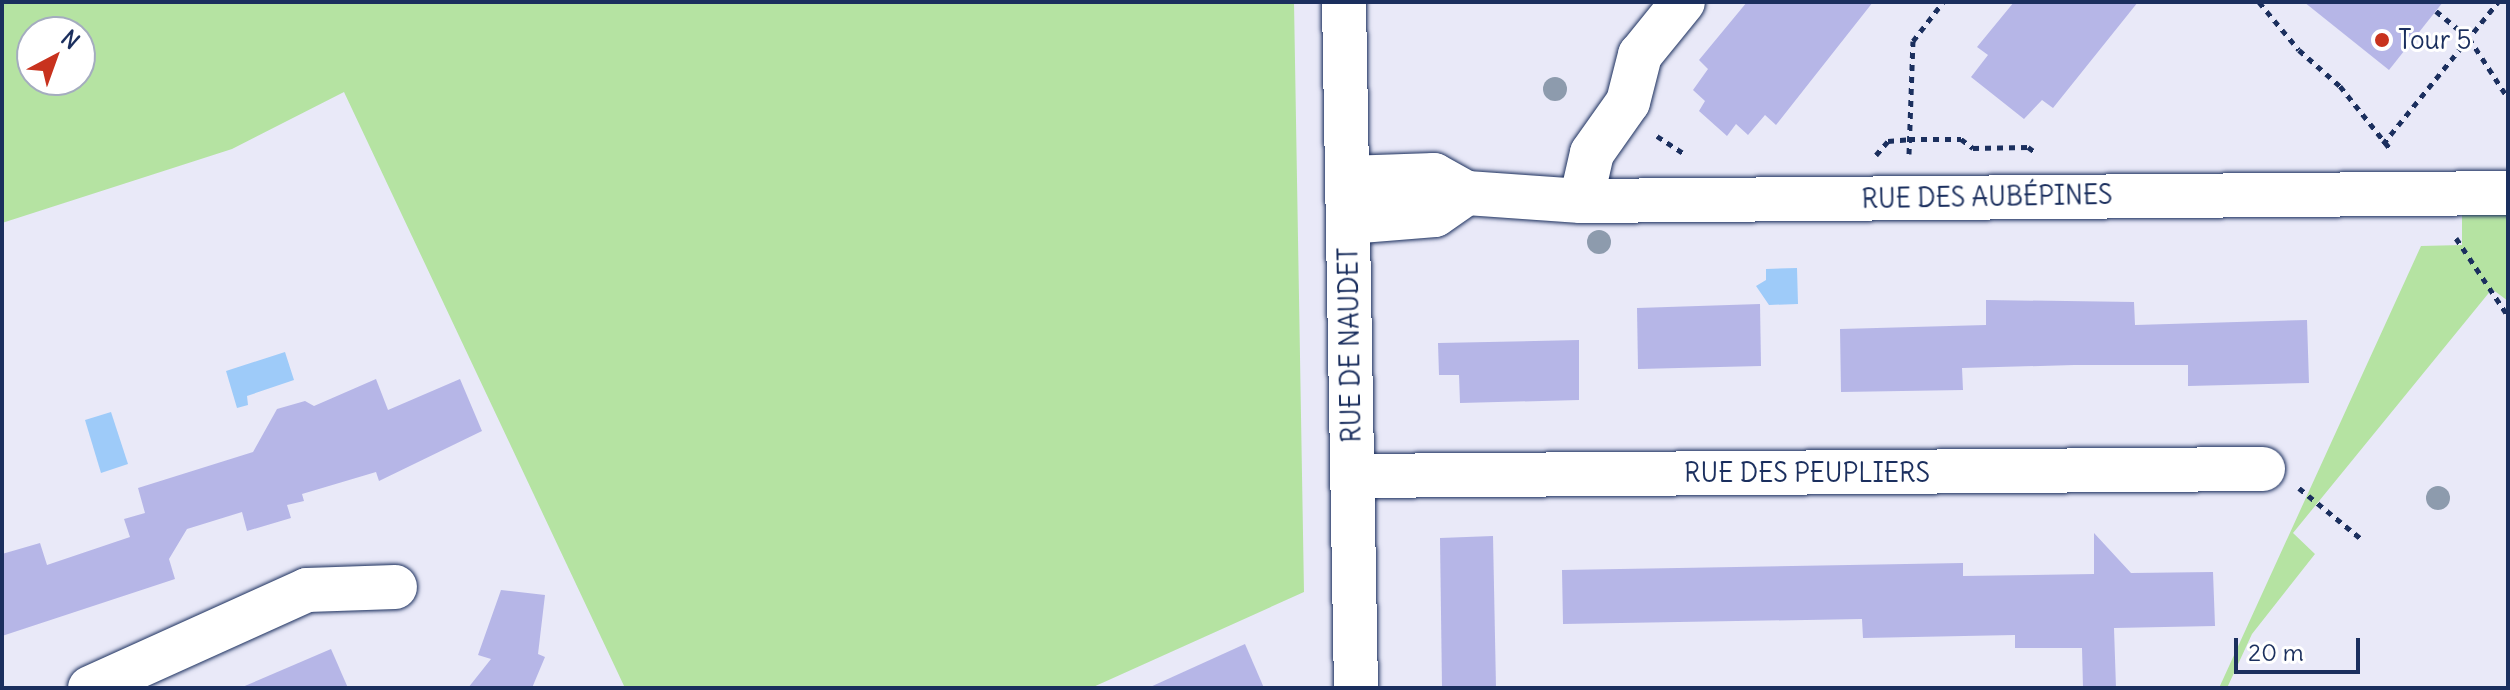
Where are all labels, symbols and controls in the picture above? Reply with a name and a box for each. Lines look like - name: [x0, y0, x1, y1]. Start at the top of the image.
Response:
- north arrow: [16, 16, 96, 96]
- text: N: [56, 24, 85, 55]
- place label: Tour 5: [2398, 24, 2471, 56]
- marker: Tour 5: [2373, 31, 2391, 49]
- street label: RUE DES AUBÉPINES: [1861, 179, 2113, 215]
- street label: RUE DE NAUDET: [1333, 247, 1367, 443]
- street label: RUE DES PEUPLIERS: [1684, 457, 1930, 489]
- scale bar: [2238, 622, 2364, 672]
- text: 20 m: [2248, 637, 2304, 667]

